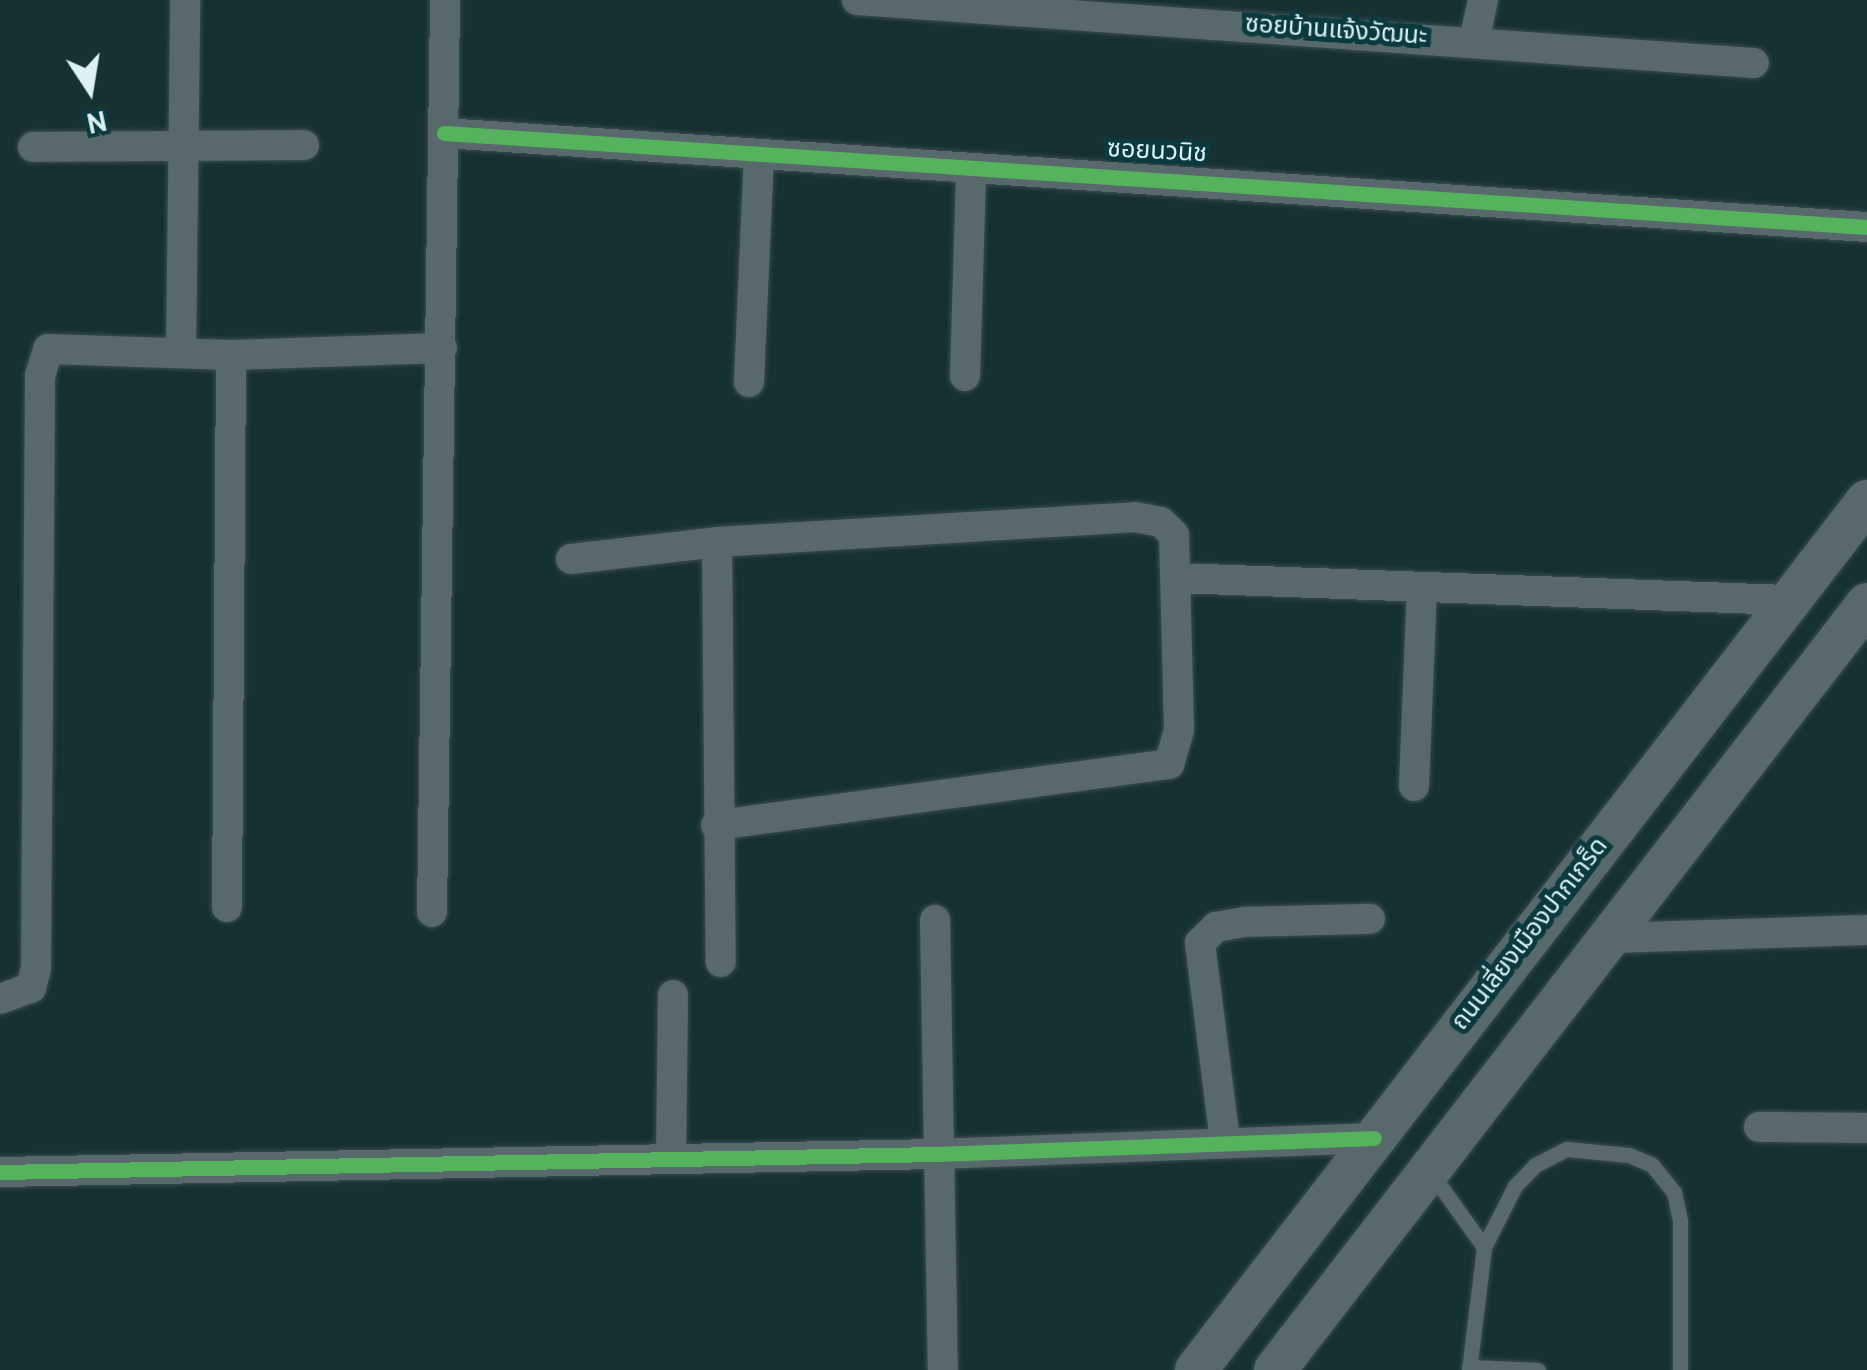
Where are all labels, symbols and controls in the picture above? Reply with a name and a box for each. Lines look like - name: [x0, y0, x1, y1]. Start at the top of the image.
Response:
- street label: ซอยบ้านแจ้งวัฒนะ: [1244, 11, 1428, 53]
- north arrow: [40, 40, 140, 140]
- text: N: [83, 100, 110, 139]
- street label: ซอยนวนิช: [1106, 135, 1208, 171]
- street label: ถนนเลี่ยงเมืองปากเกร็ด: [1446, 833, 1616, 1037]

